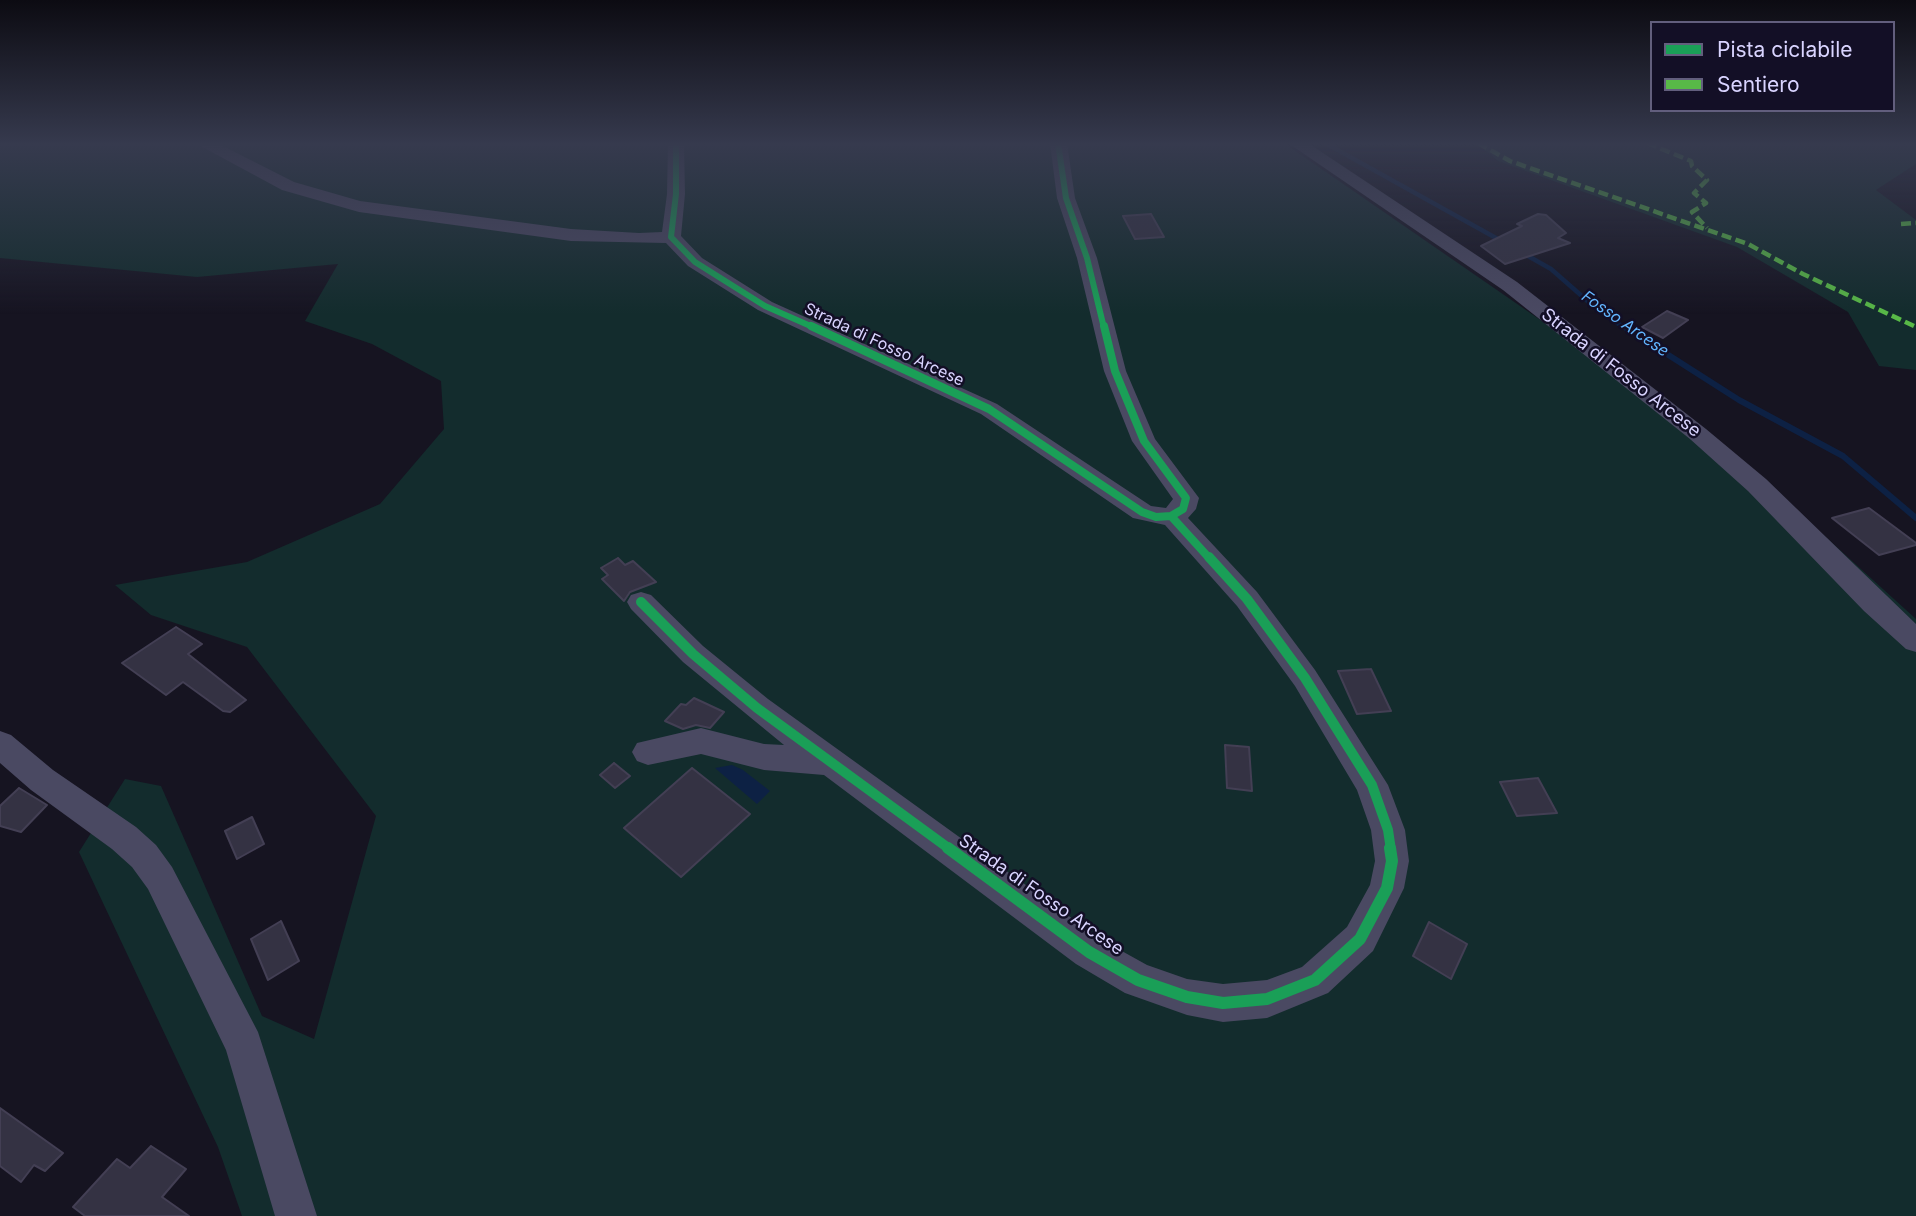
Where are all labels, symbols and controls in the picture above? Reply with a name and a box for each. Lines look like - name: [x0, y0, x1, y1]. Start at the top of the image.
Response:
- legend: [1650, 21, 1895, 112]
- text: Pista ciclabile: [1717, 37, 1853, 62]
- text: Sentiero: [1717, 72, 1799, 97]
- water label: Fosso Arcese: [1578, 287, 1672, 361]
- street label: Strada di Fosso Arcese: [801, 299, 967, 391]
- street label: Strada di Fosso Arcese: [1537, 304, 1705, 442]
- street label: Strada di Fosso Arcese: [954, 830, 1128, 960]

